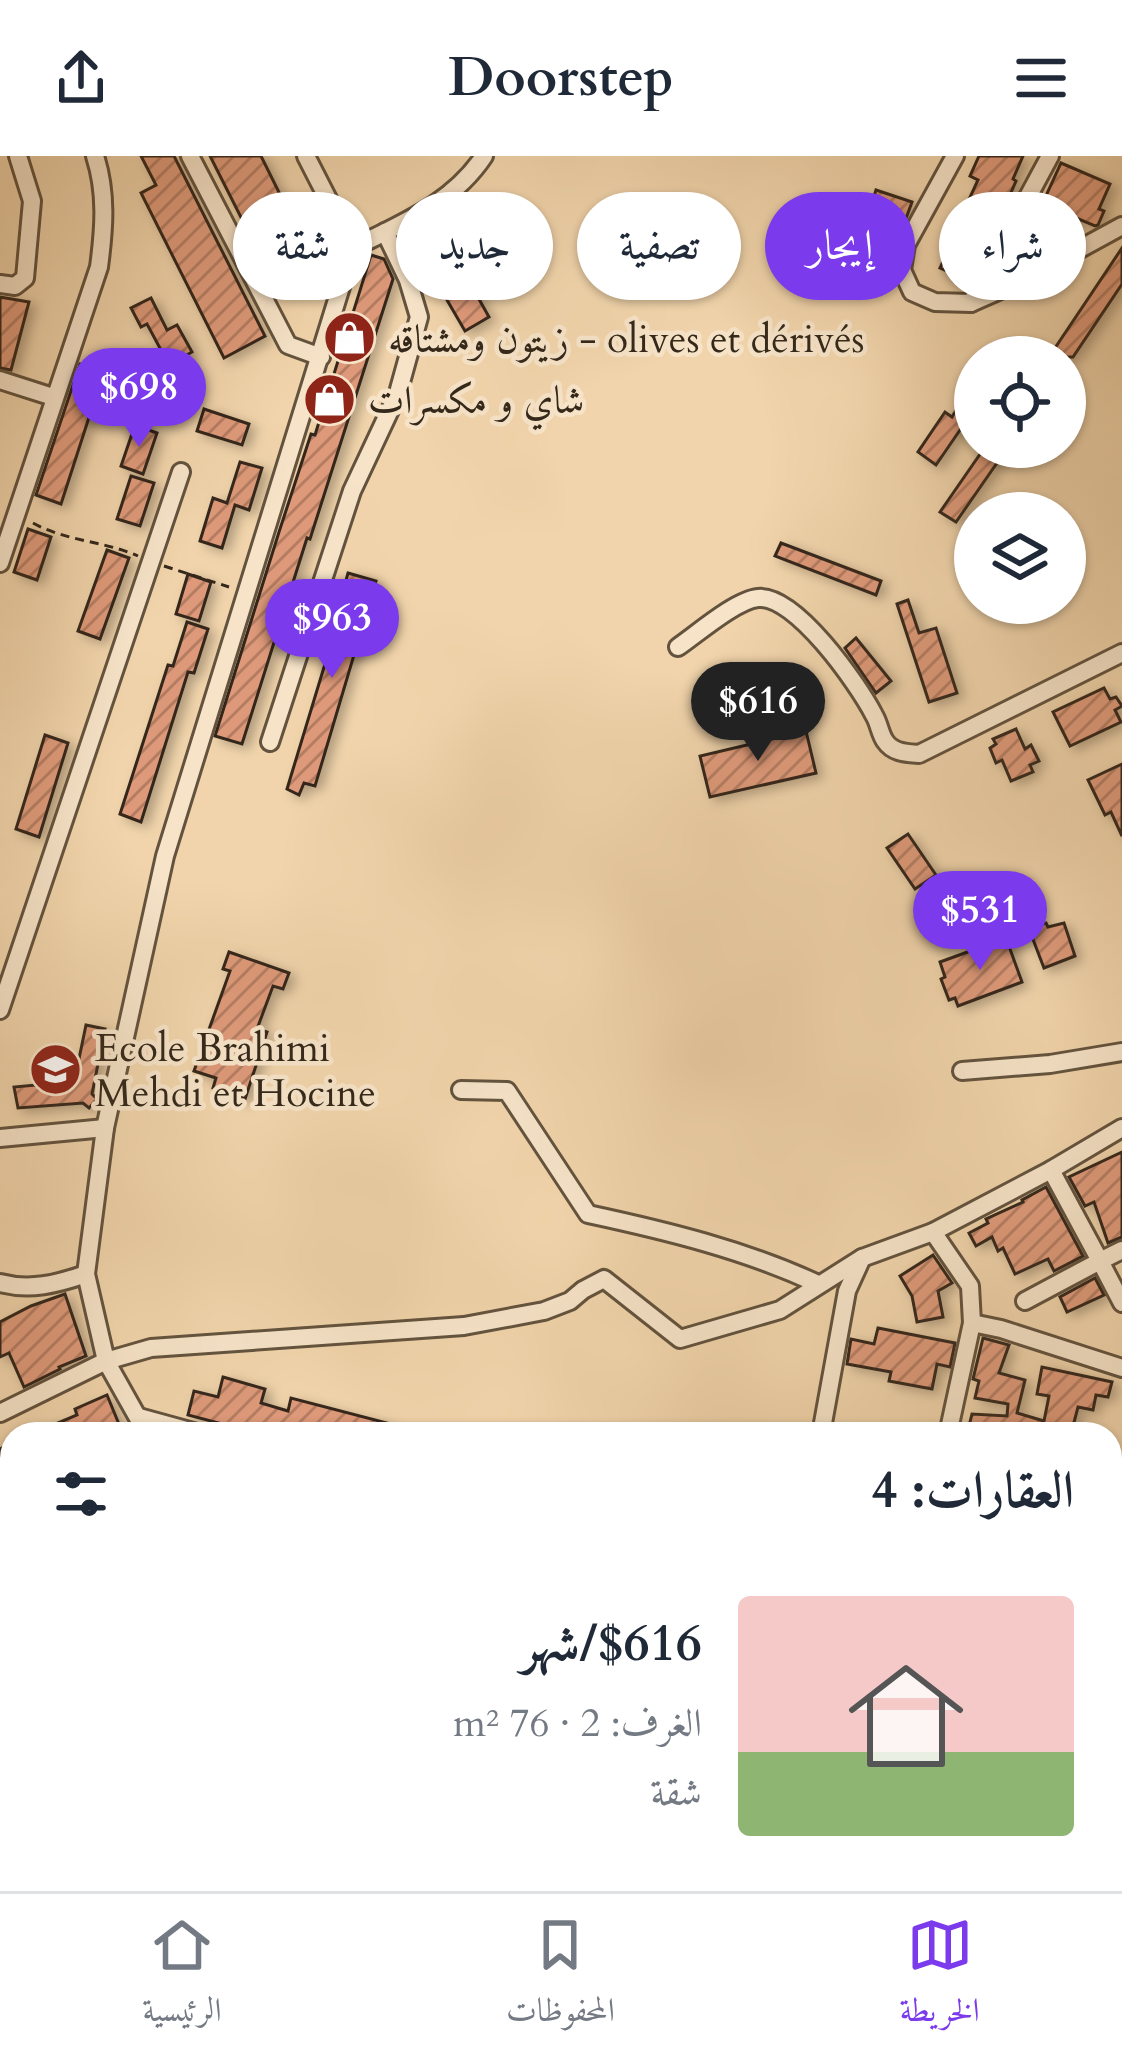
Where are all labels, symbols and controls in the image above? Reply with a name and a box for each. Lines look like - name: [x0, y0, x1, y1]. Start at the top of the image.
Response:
- text: Doorstep: [448, 42, 674, 115]
- icon: share: [48, 45, 114, 111]
- icon: menu: [1008, 45, 1074, 111]
- chip: شقة: [233, 192, 372, 300]
- chip: جديد: [396, 192, 553, 300]
- chip: تصفية: [577, 192, 741, 300]
- chip: إيجار: [765, 192, 915, 300]
- chip: شراء: [939, 192, 1086, 300]
- shop icon: زيتون ومشتاقه - olives et dérivés: [321, 310, 377, 366]
- place label: زيتون ومشتاقه - olives et dérivés: [388, 313, 865, 366]
- map controls: [954, 336, 1086, 624]
- button: locate: [954, 336, 1086, 468]
- pin: $698: [68, 348, 210, 450]
- text: $698: [99, 360, 179, 413]
- shop icon: شاي و مكسرات: [301, 371, 357, 427]
- place label: شاي و مكسرات: [368, 374, 585, 431]
- button: layers: [954, 492, 1086, 624]
- pin: $963: [261, 579, 403, 681]
- text: $963: [292, 591, 372, 644]
- pin: $616: [687, 662, 829, 764]
- text: $616: [718, 674, 798, 727]
- pin: $531: [909, 871, 1051, 973]
- text: $531: [940, 883, 1020, 936]
- place label: Ecole Brahimi Mehdi et Hocine: [95, 1022, 376, 1120]
- school or university icon: Ecole Brahimi Mehdi et Hocine: [28, 1041, 84, 1097]
- text: العقارات: 4: [871, 1456, 1074, 1526]
- icon: filters: [48, 1461, 114, 1527]
- text: $616/شهر: [521, 1609, 702, 1679]
- icon: home: [834, 1644, 978, 1788]
- text: الغرف: 2 · 76 m²: [453, 1697, 702, 1750]
- text: شقة: [650, 1766, 702, 1819]
- tab: الرئيسية: [142, 1912, 222, 2042]
- tab: المحفوظات: [506, 1912, 615, 2042]
- tab: الخريطة: [899, 1912, 980, 2042]

